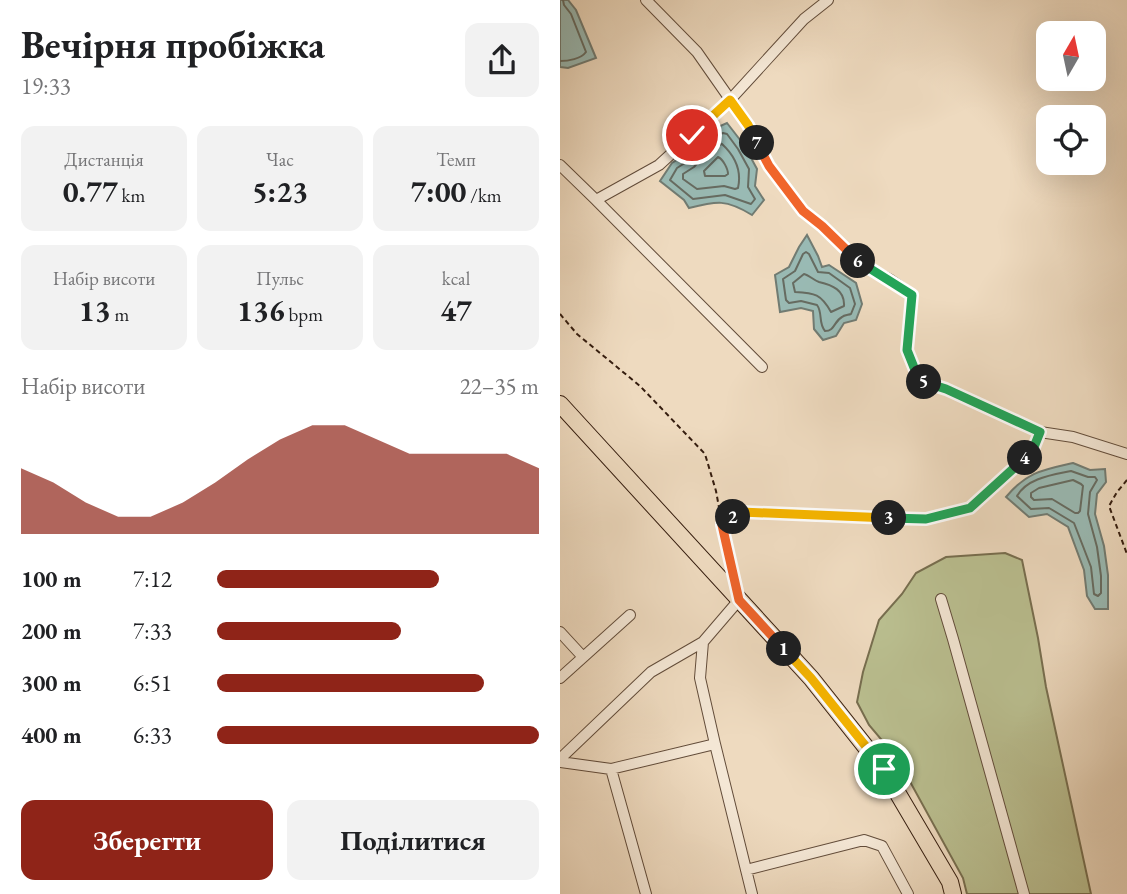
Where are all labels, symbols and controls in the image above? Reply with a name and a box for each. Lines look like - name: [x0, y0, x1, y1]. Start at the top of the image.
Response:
- text: Вечірня пробіжка: [21, 20, 325, 69]
- north arrow: [1036, 21, 1106, 91]
- map controls: [1036, 21, 1106, 175]
- button: share: [465, 23, 539, 97]
- text: 19:33: [21, 71, 71, 101]
- pin: [662, 105, 722, 165]
- button: locate: [1036, 105, 1106, 175]
- icon: check: [673, 116, 711, 154]
- pin: 7: [740, 125, 774, 160]
- text: 7: [751, 130, 762, 155]
- text: Дистанція: [64, 147, 144, 172]
- text: Час: [266, 147, 294, 172]
- text: Темп: [436, 147, 476, 172]
- text: 0.77: [63, 172, 118, 211]
- text: 5:23: [252, 172, 308, 211]
- text: 7:00: [410, 172, 467, 211]
- text: km: [118, 183, 145, 208]
- text: /km: [467, 183, 502, 208]
- pin: 6: [840, 244, 876, 278]
- text: 6: [852, 248, 863, 273]
- text: Набір висоти: [53, 266, 155, 291]
- text: Пульс: [256, 266, 304, 291]
- text: kcal: [442, 266, 470, 291]
- text: 13: [79, 291, 111, 330]
- text: 136: [237, 291, 285, 330]
- text: 47: [440, 291, 472, 330]
- text: m: [111, 302, 129, 327]
- text: bpm: [285, 302, 323, 327]
- pin: 5: [906, 364, 942, 400]
- text: 5: [918, 369, 929, 394]
- text: Набір висоти: [21, 371, 145, 401]
- text: 22–35 m: [460, 371, 539, 401]
- pin: 4: [1008, 440, 1042, 476]
- text: 4: [1019, 445, 1030, 470]
- pin: 2: [716, 500, 750, 534]
- pin: 3: [872, 500, 906, 536]
- text: 2: [727, 504, 738, 529]
- text: 3: [883, 505, 894, 530]
- text: 100 m: [21, 564, 82, 594]
- text: 7:12: [133, 564, 172, 594]
- text: 200 m: [21, 616, 82, 646]
- text: 7:33: [133, 616, 172, 646]
- pin: 1: [766, 632, 802, 666]
- text: 1: [778, 636, 789, 661]
- text: 300 m: [21, 668, 82, 698]
- text: 6:51: [133, 668, 172, 698]
- text: 400 m: [21, 720, 82, 750]
- text: 6:33: [133, 720, 172, 750]
- pin: [854, 739, 914, 799]
- icon: arrive: [865, 750, 903, 788]
- button: Зберегти: [21, 800, 273, 880]
- button: Поділитися: [287, 800, 539, 880]

